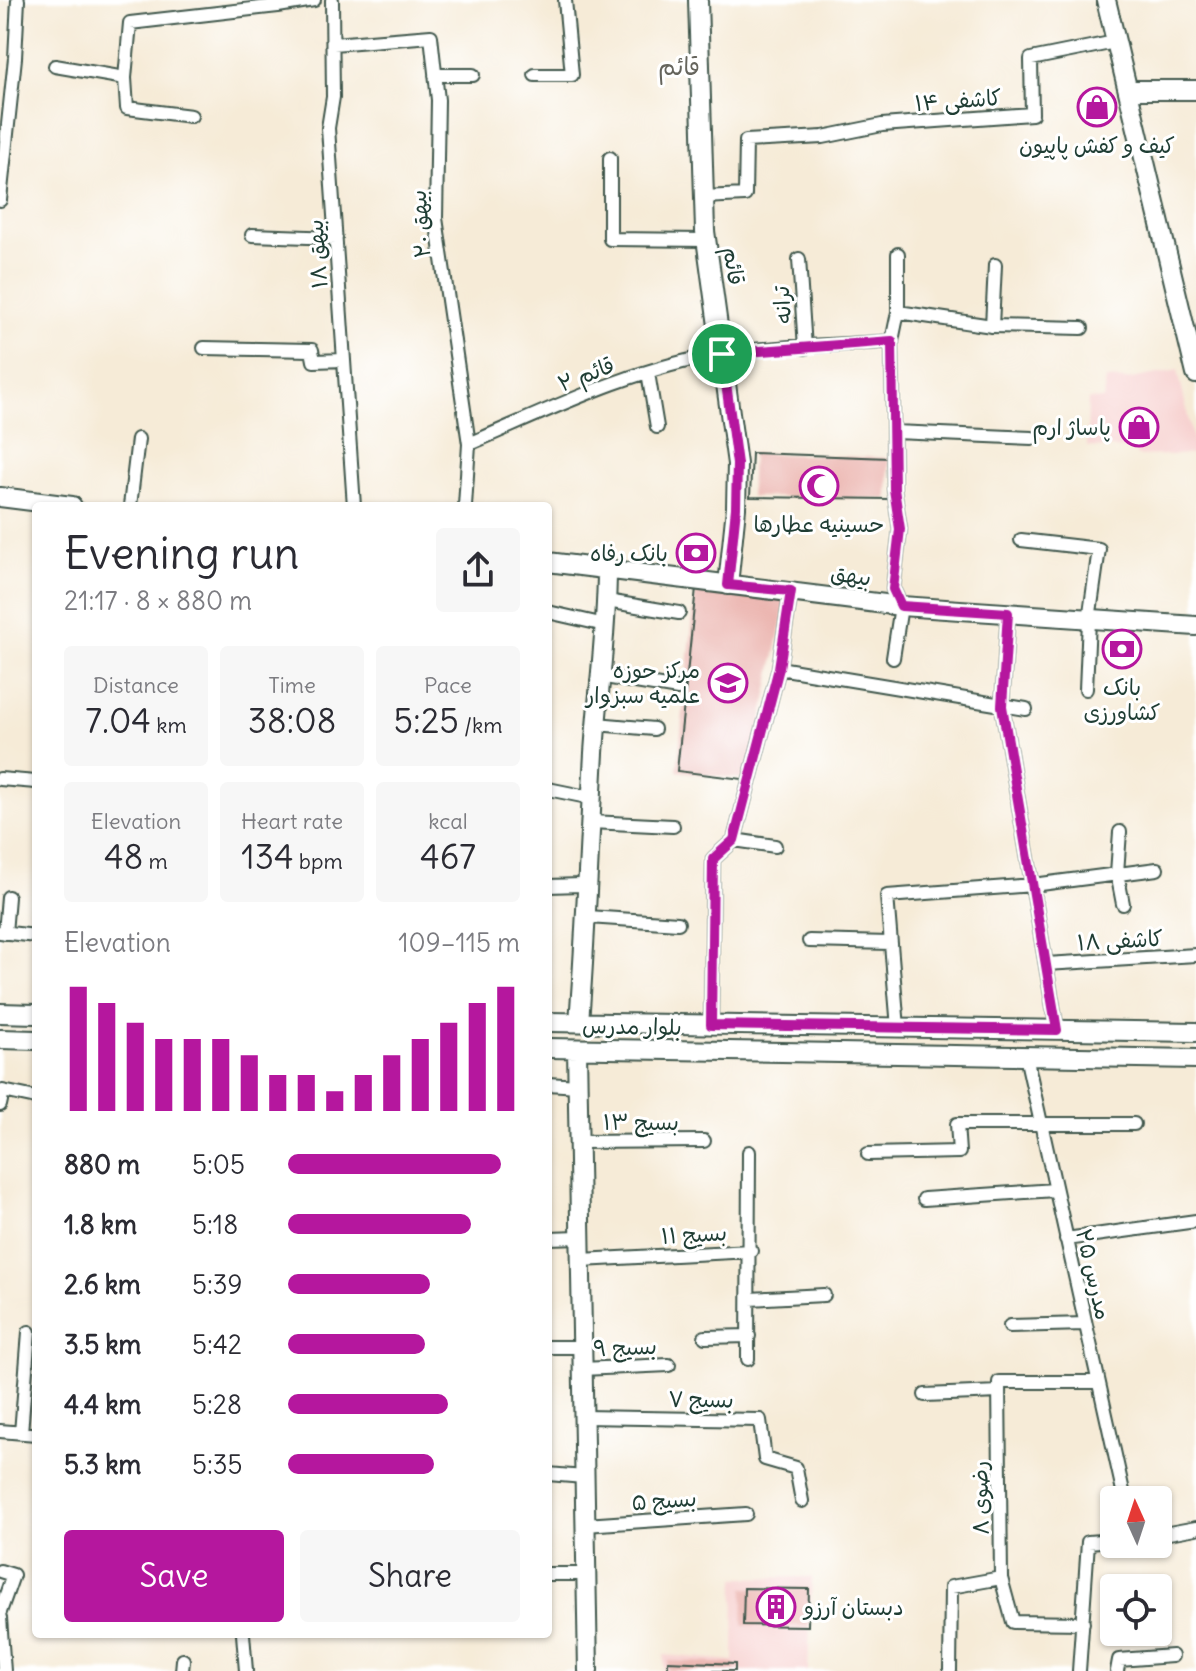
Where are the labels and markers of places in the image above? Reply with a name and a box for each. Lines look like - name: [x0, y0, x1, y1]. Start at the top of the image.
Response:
- shop icon: کیف و کفش پاپیون: [1076, 86, 1118, 128]
- place label: کیف و کفش پاپیون: [1019, 131, 1175, 160]
- pin: [688, 320, 756, 388]
- shop icon: پاساژ ارم: [1118, 406, 1160, 448]
- place label: پاساژ ارم: [1032, 413, 1111, 444]
- mosque icon: حسینیه عطارها: [798, 465, 840, 507]
- place label: حسینیه عطارها: [754, 510, 884, 538]
- bank icon: بانک رفاه: [675, 532, 717, 574]
- place label: بانک رفاه: [590, 539, 668, 567]
- bank icon: بانک کشاورزی: [1101, 628, 1143, 670]
- place label: مرکز حوزه علمیه سبزوار: [584, 656, 700, 709]
- school or university icon: مرکز حوزه علمیه سبزوار: [707, 662, 749, 704]
- place label: بانک کشاورزی: [1083, 673, 1161, 726]
- building icon: دبستان آرزو: [755, 1586, 797, 1628]
- place label: دبستان آرزو: [802, 1593, 904, 1621]

